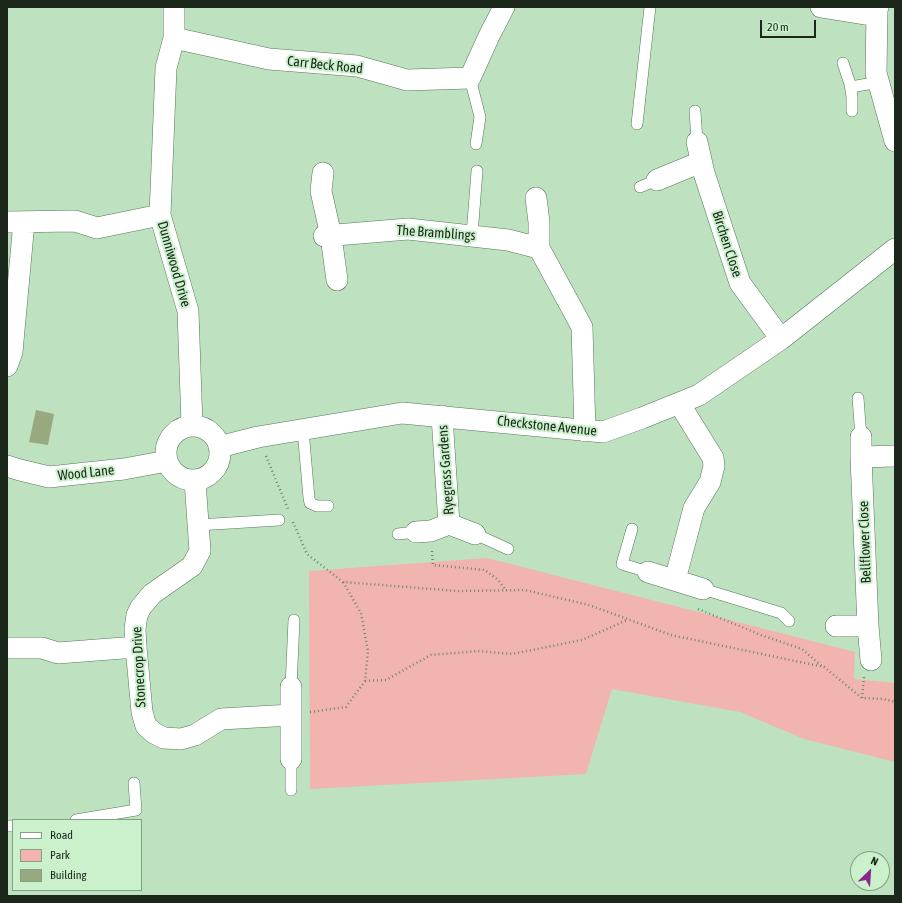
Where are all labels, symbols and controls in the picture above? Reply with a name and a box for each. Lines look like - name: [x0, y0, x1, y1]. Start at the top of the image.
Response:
- scale bar: [762, 12, 818, 38]
- text: 20 m: [767, 20, 789, 34]
- street label: Carr Beck Road: [286, 53, 364, 77]
- street label: Birchen Close: [708, 209, 746, 279]
- street label: Dunniwood Drive: [154, 219, 194, 309]
- street label: The Bramblings: [396, 222, 476, 244]
- street label: Checkstone Avenue: [496, 412, 598, 440]
- street label: Ryegrass Gardens: [434, 425, 458, 515]
- street label: Wood Lane: [57, 462, 115, 484]
- street label: Bellflower Close: [855, 500, 875, 584]
- street label: Stonecrop Drive: [128, 626, 150, 708]
- legend: [12, 819, 142, 891]
- text: Road: [50, 828, 73, 842]
- text: Park: [50, 848, 70, 862]
- north arrow: [850, 851, 890, 891]
- text: N: [869, 854, 880, 868]
- text: Building: [50, 868, 87, 882]

